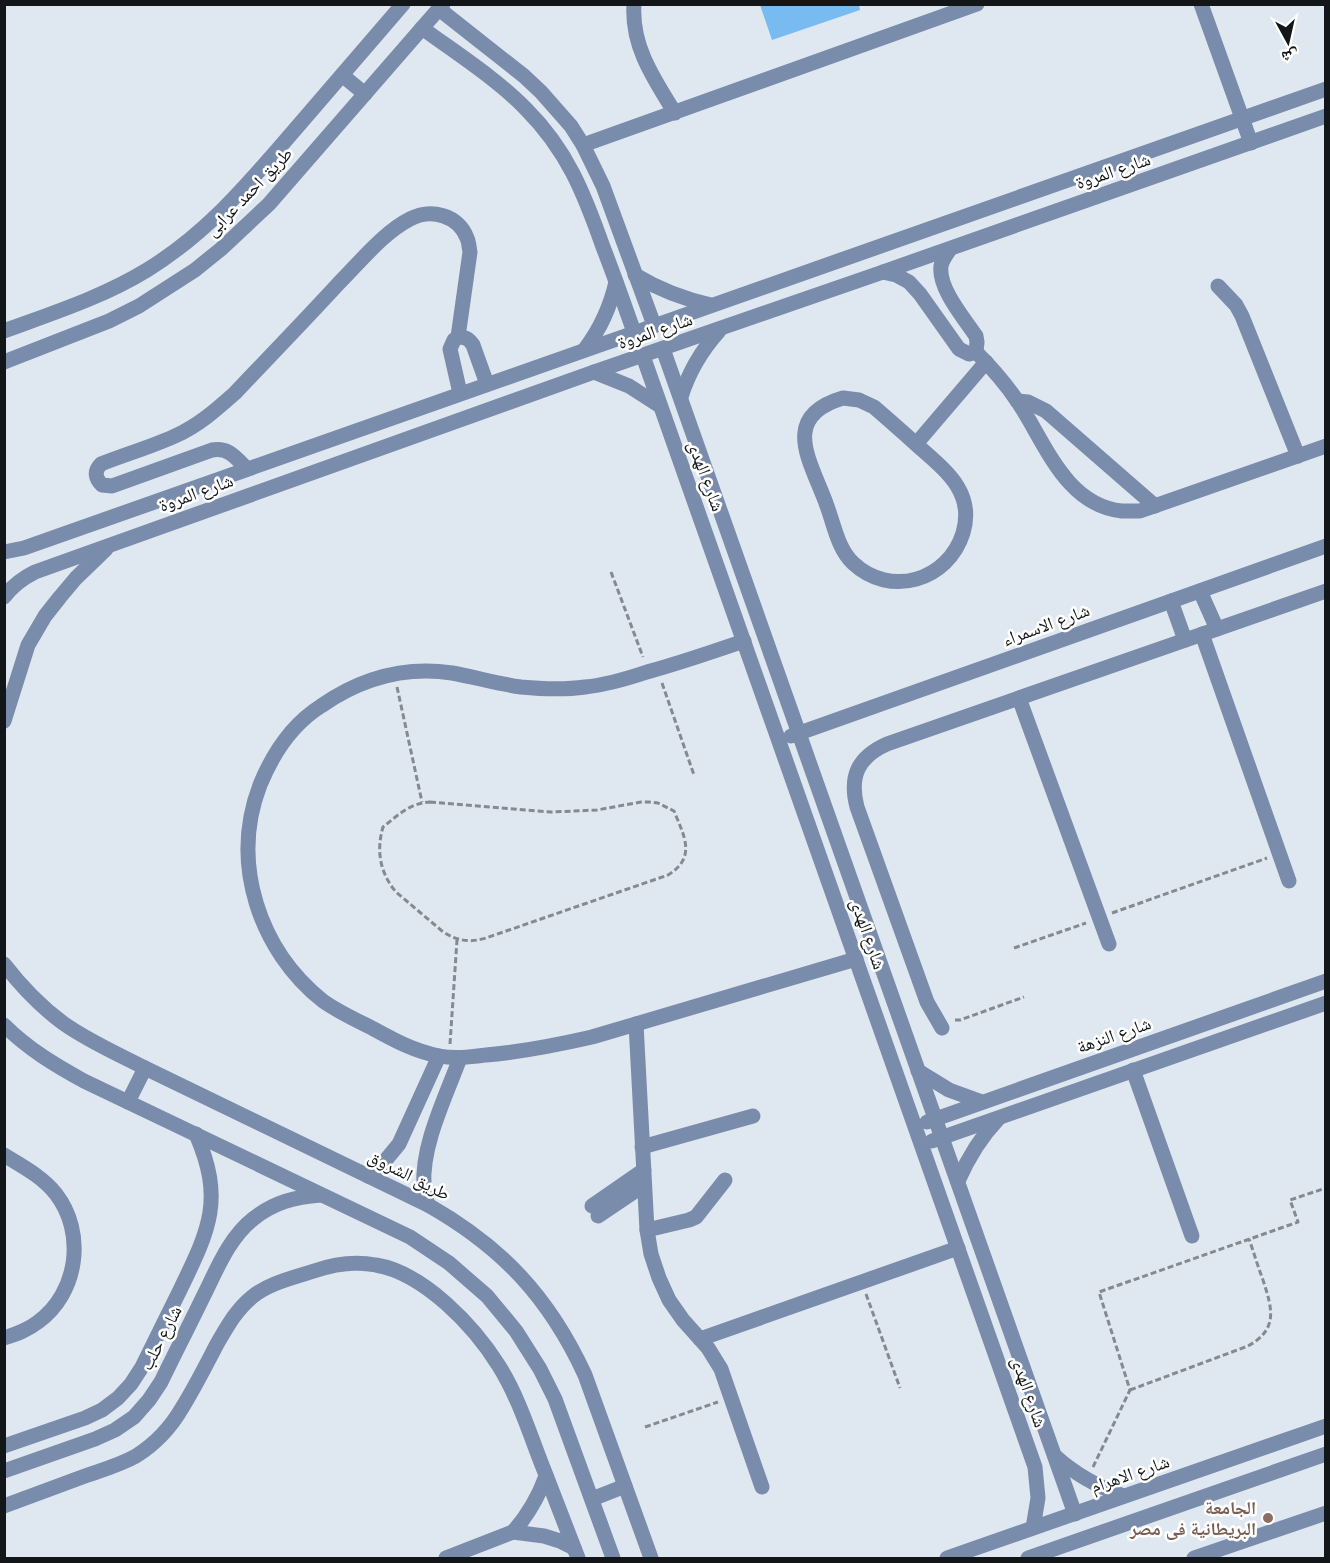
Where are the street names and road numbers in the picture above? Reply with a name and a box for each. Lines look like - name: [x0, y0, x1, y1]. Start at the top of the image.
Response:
- street label: طريق احمد عرابى: [200, 142, 297, 241]
- street label: شارع المروة: [1072, 147, 1153, 194]
- street label: شارع المروة: [614, 307, 695, 354]
- street label: شارع الهدى: [683, 437, 730, 514]
- street label: شارع المروة: [155, 468, 236, 517]
- street label: شارع الاسمراء: [999, 598, 1093, 651]
- street label: شارع الهدى: [846, 895, 891, 972]
- street label: شارع النزهة: [1074, 1011, 1154, 1058]
- street label: طريق الشروق: [364, 1144, 454, 1205]
- street label: شارع حلب: [135, 1302, 187, 1374]
- street label: شارع الهدى: [1007, 1353, 1052, 1430]
- street label: شارع الاهرام: [1087, 1449, 1173, 1499]

